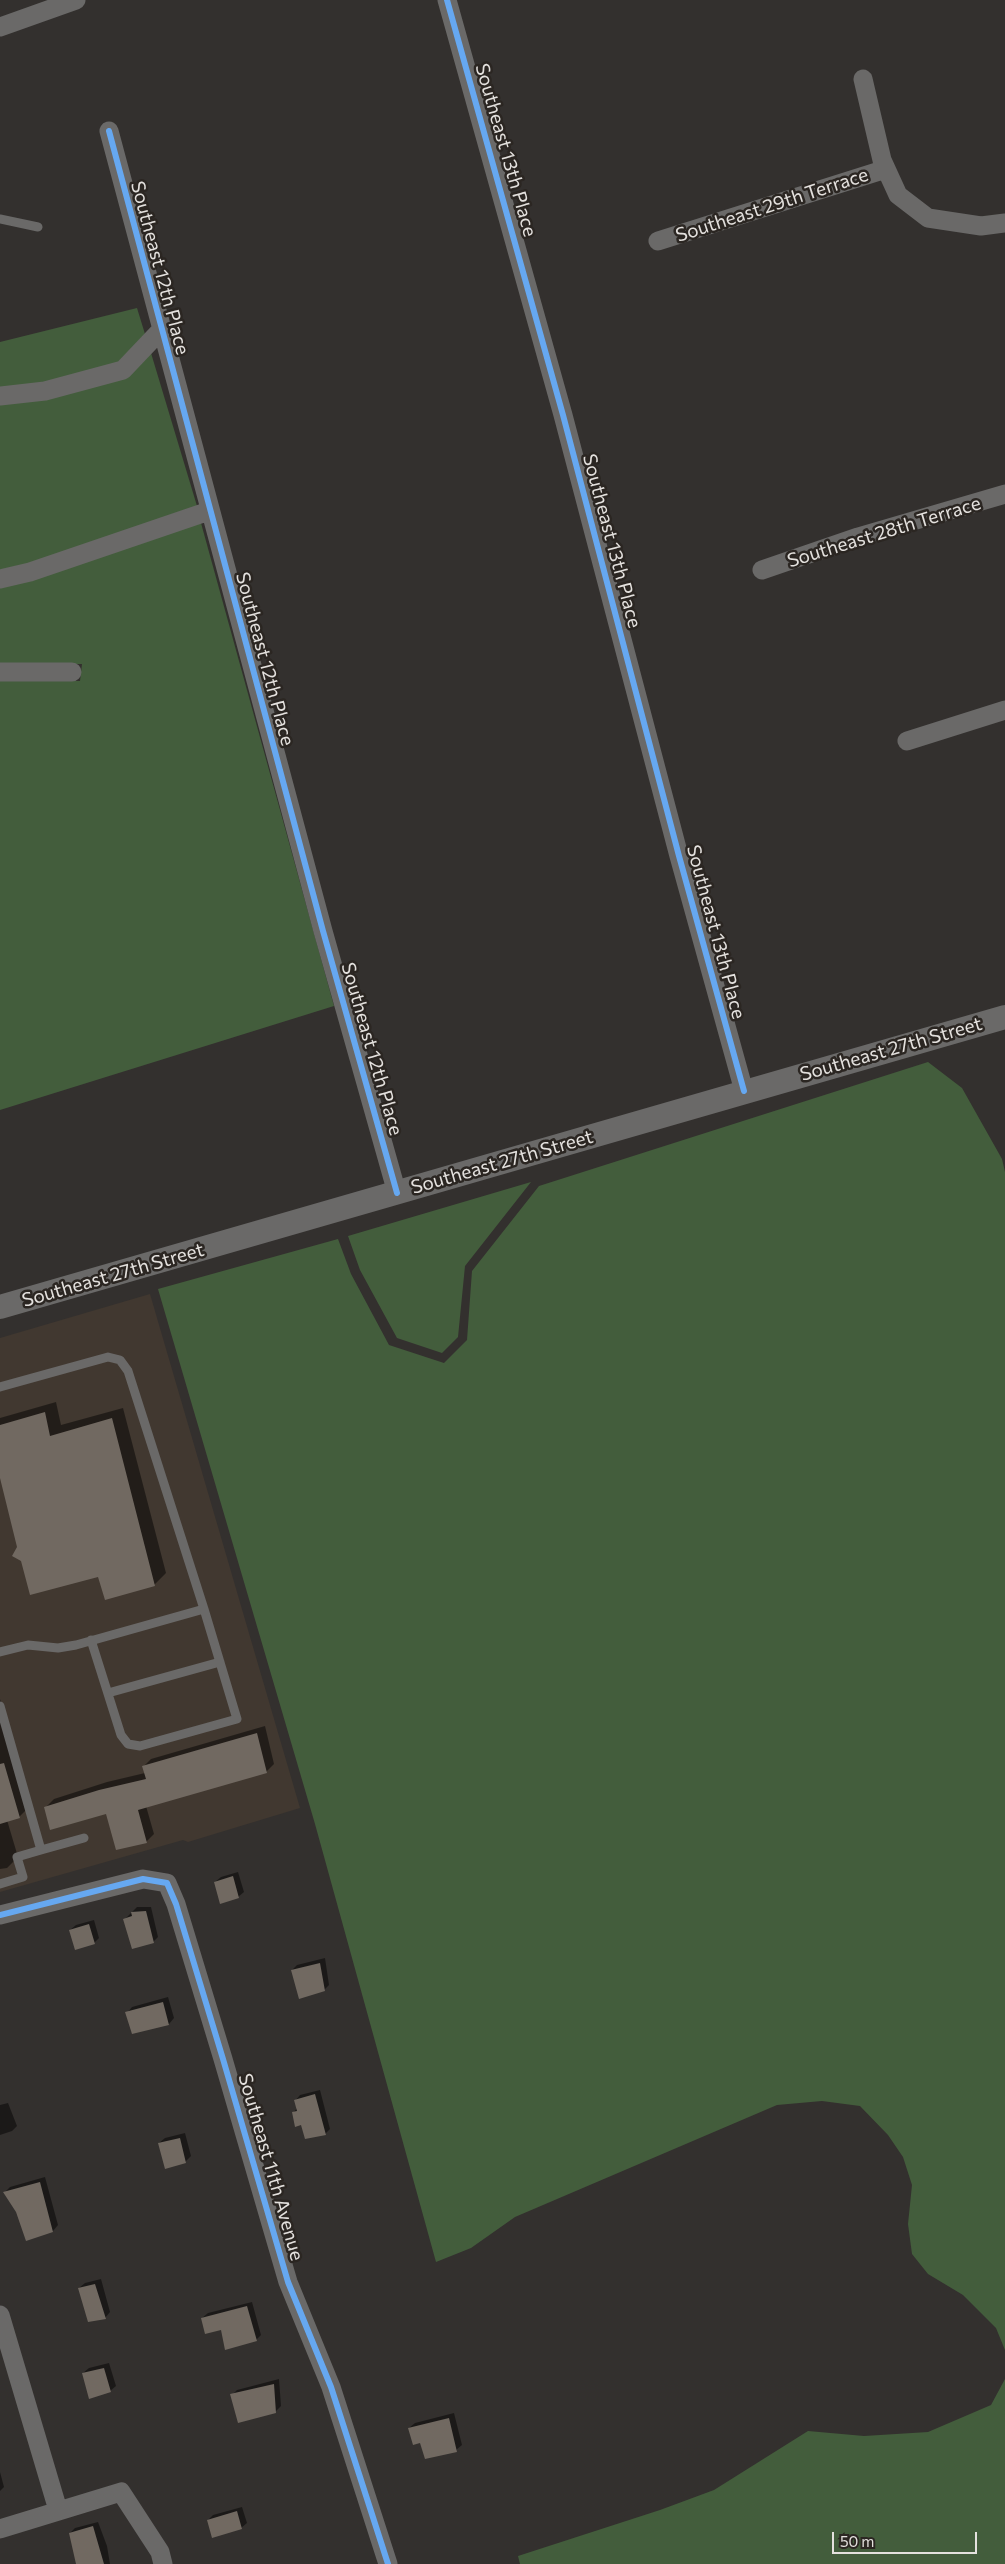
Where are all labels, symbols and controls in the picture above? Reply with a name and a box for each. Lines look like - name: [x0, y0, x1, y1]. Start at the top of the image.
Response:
- street label: Southeast 13th Place: [470, 61, 542, 239]
- street label: Southeast 29th Terrace: [673, 163, 871, 247]
- street label: Southeast 12th Place: [126, 179, 194, 357]
- street label: Southeast 13th Place: [578, 452, 646, 630]
- street label: Southeast 28th Terrace: [784, 492, 984, 572]
- street label: Southeast 12th Place: [231, 570, 299, 748]
- street label: Southeast 13th Place: [682, 843, 750, 1021]
- street label: Southeast 12th Place: [336, 960, 408, 1138]
- street label: Southeast 27th Street: [797, 1012, 985, 1086]
- street label: Southeast 27th Street: [408, 1125, 596, 1199]
- street label: Southeast 27th Street: [19, 1238, 207, 1312]
- street label: Southeast 11th Avenue: [233, 2071, 309, 2263]
- scale bar: [835, 2522, 980, 2554]
- text: 50 m: [840, 2532, 874, 2550]

